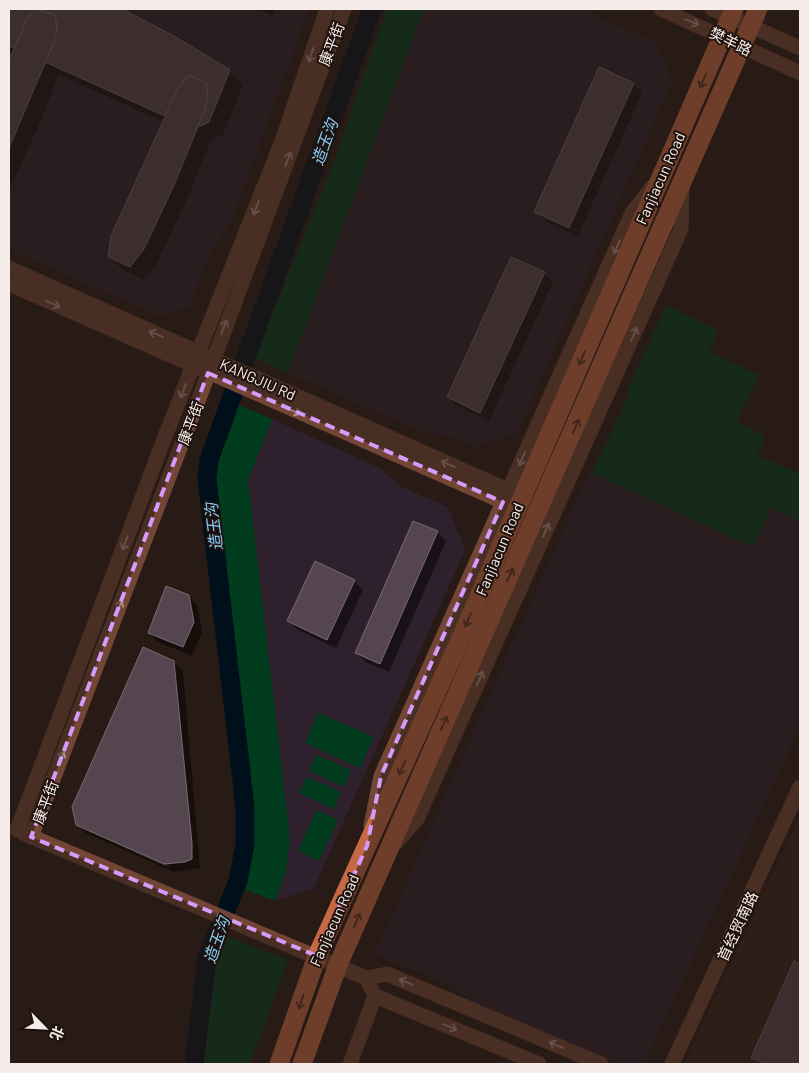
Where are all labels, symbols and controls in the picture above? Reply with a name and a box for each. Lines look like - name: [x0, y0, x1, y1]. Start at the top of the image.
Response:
- one-way arrow: [684, 17, 699, 27]
- street label: 康平街: [315, 20, 347, 68]
- street label: 樊羊路: [707, 23, 755, 59]
- one-way arrow: [306, 47, 315, 62]
- one-way arrow: [697, 73, 707, 88]
- water label: 造玉沟: [307, 114, 342, 168]
- street label: Fanjiacun Road: [632, 129, 688, 227]
- one-way arrow: [284, 152, 293, 167]
- one-way arrow: [250, 200, 259, 215]
- one-way arrow: [611, 239, 621, 254]
- one-way arrow: [45, 300, 60, 310]
- one-way arrow: [220, 320, 229, 336]
- one-way arrow: [629, 327, 639, 342]
- one-way arrow: [149, 329, 164, 339]
- one-way arrow: [576, 350, 586, 365]
- street label: KANGJIU Rd: [217, 354, 299, 404]
- one-way arrow: [177, 383, 187, 398]
- street label: 康平街: [174, 399, 206, 447]
- one-way arrow: [286, 407, 301, 417]
- one-way arrow: [571, 419, 581, 434]
- one-way arrow: [517, 451, 526, 466]
- one-way arrow: [441, 458, 456, 468]
- water label: 造玉沟: [200, 500, 225, 552]
- street label: Fanjiacun Road: [471, 500, 527, 598]
- one-way arrow: [542, 523, 551, 538]
- one-way arrow: [120, 535, 129, 550]
- one-way arrow: [505, 568, 515, 583]
- one-way arrow: [116, 599, 125, 614]
- one-way arrow: [463, 612, 473, 627]
- one-way arrow: [475, 671, 485, 686]
- one-way arrow: [439, 716, 449, 731]
- one-way arrow: [57, 751, 66, 767]
- one-way arrow: [397, 760, 406, 775]
- street label: 康平街: [29, 778, 61, 826]
- street label: Fanjiacun Road: [306, 871, 362, 969]
- street label: 首经贸南路: [713, 888, 761, 964]
- water label: 造玉沟: [199, 912, 233, 966]
- one-way arrow: [353, 913, 363, 928]
- one-way arrow: [399, 977, 414, 986]
- one-way arrow: [296, 994, 305, 1009]
- north arrow: [20, 1003, 70, 1053]
- one-way arrow: [442, 1023, 457, 1032]
- text: 北: [47, 1024, 68, 1043]
- one-way arrow: [549, 1040, 564, 1050]

